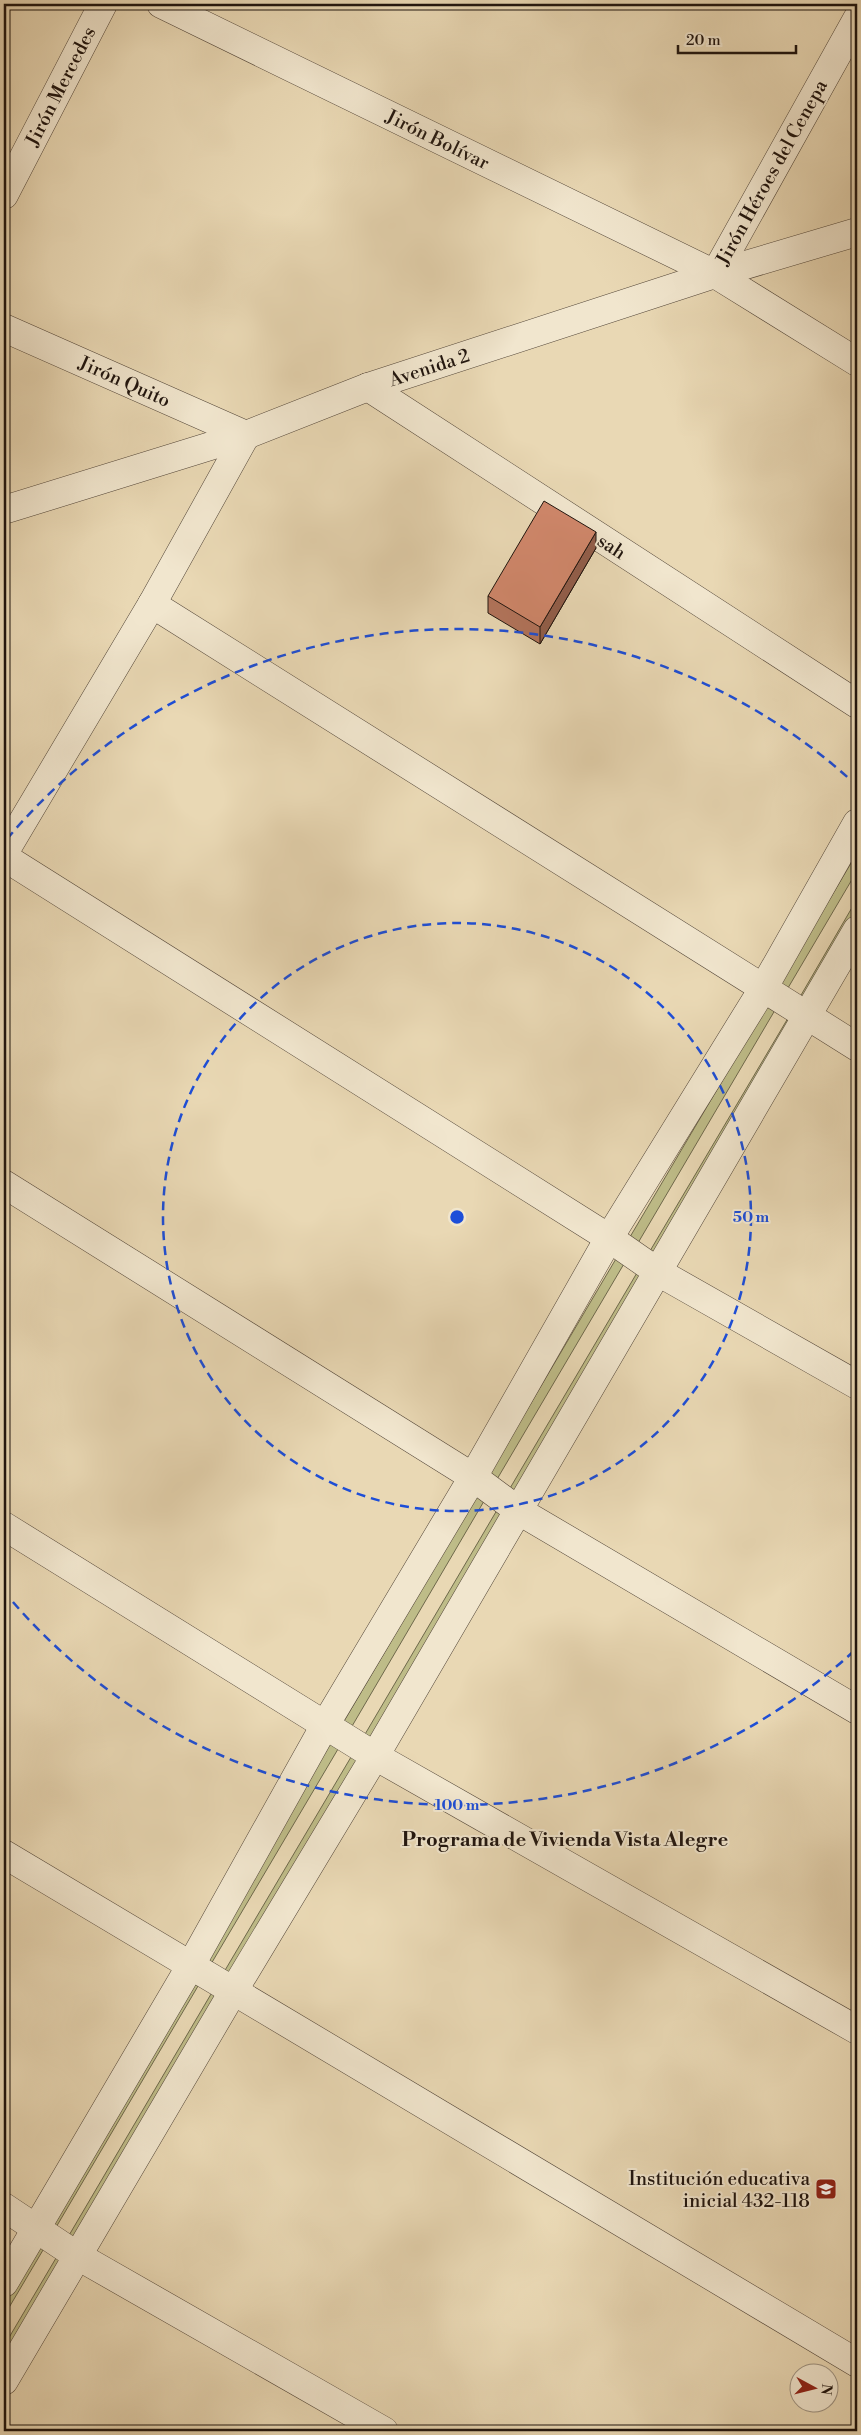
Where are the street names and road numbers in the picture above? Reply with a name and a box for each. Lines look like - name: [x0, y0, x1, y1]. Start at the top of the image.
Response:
- street label: Jirón Mercedes: [20, 23, 101, 151]
- street label: Jirón Héroes del Cenepa: [710, 75, 833, 270]
- street label: Jirón Bolívar: [381, 104, 493, 175]
- street label: Avenida 2: [385, 344, 473, 393]
- street label: Jirón Quito: [74, 351, 174, 413]
- street label: sah: [593, 529, 630, 565]

